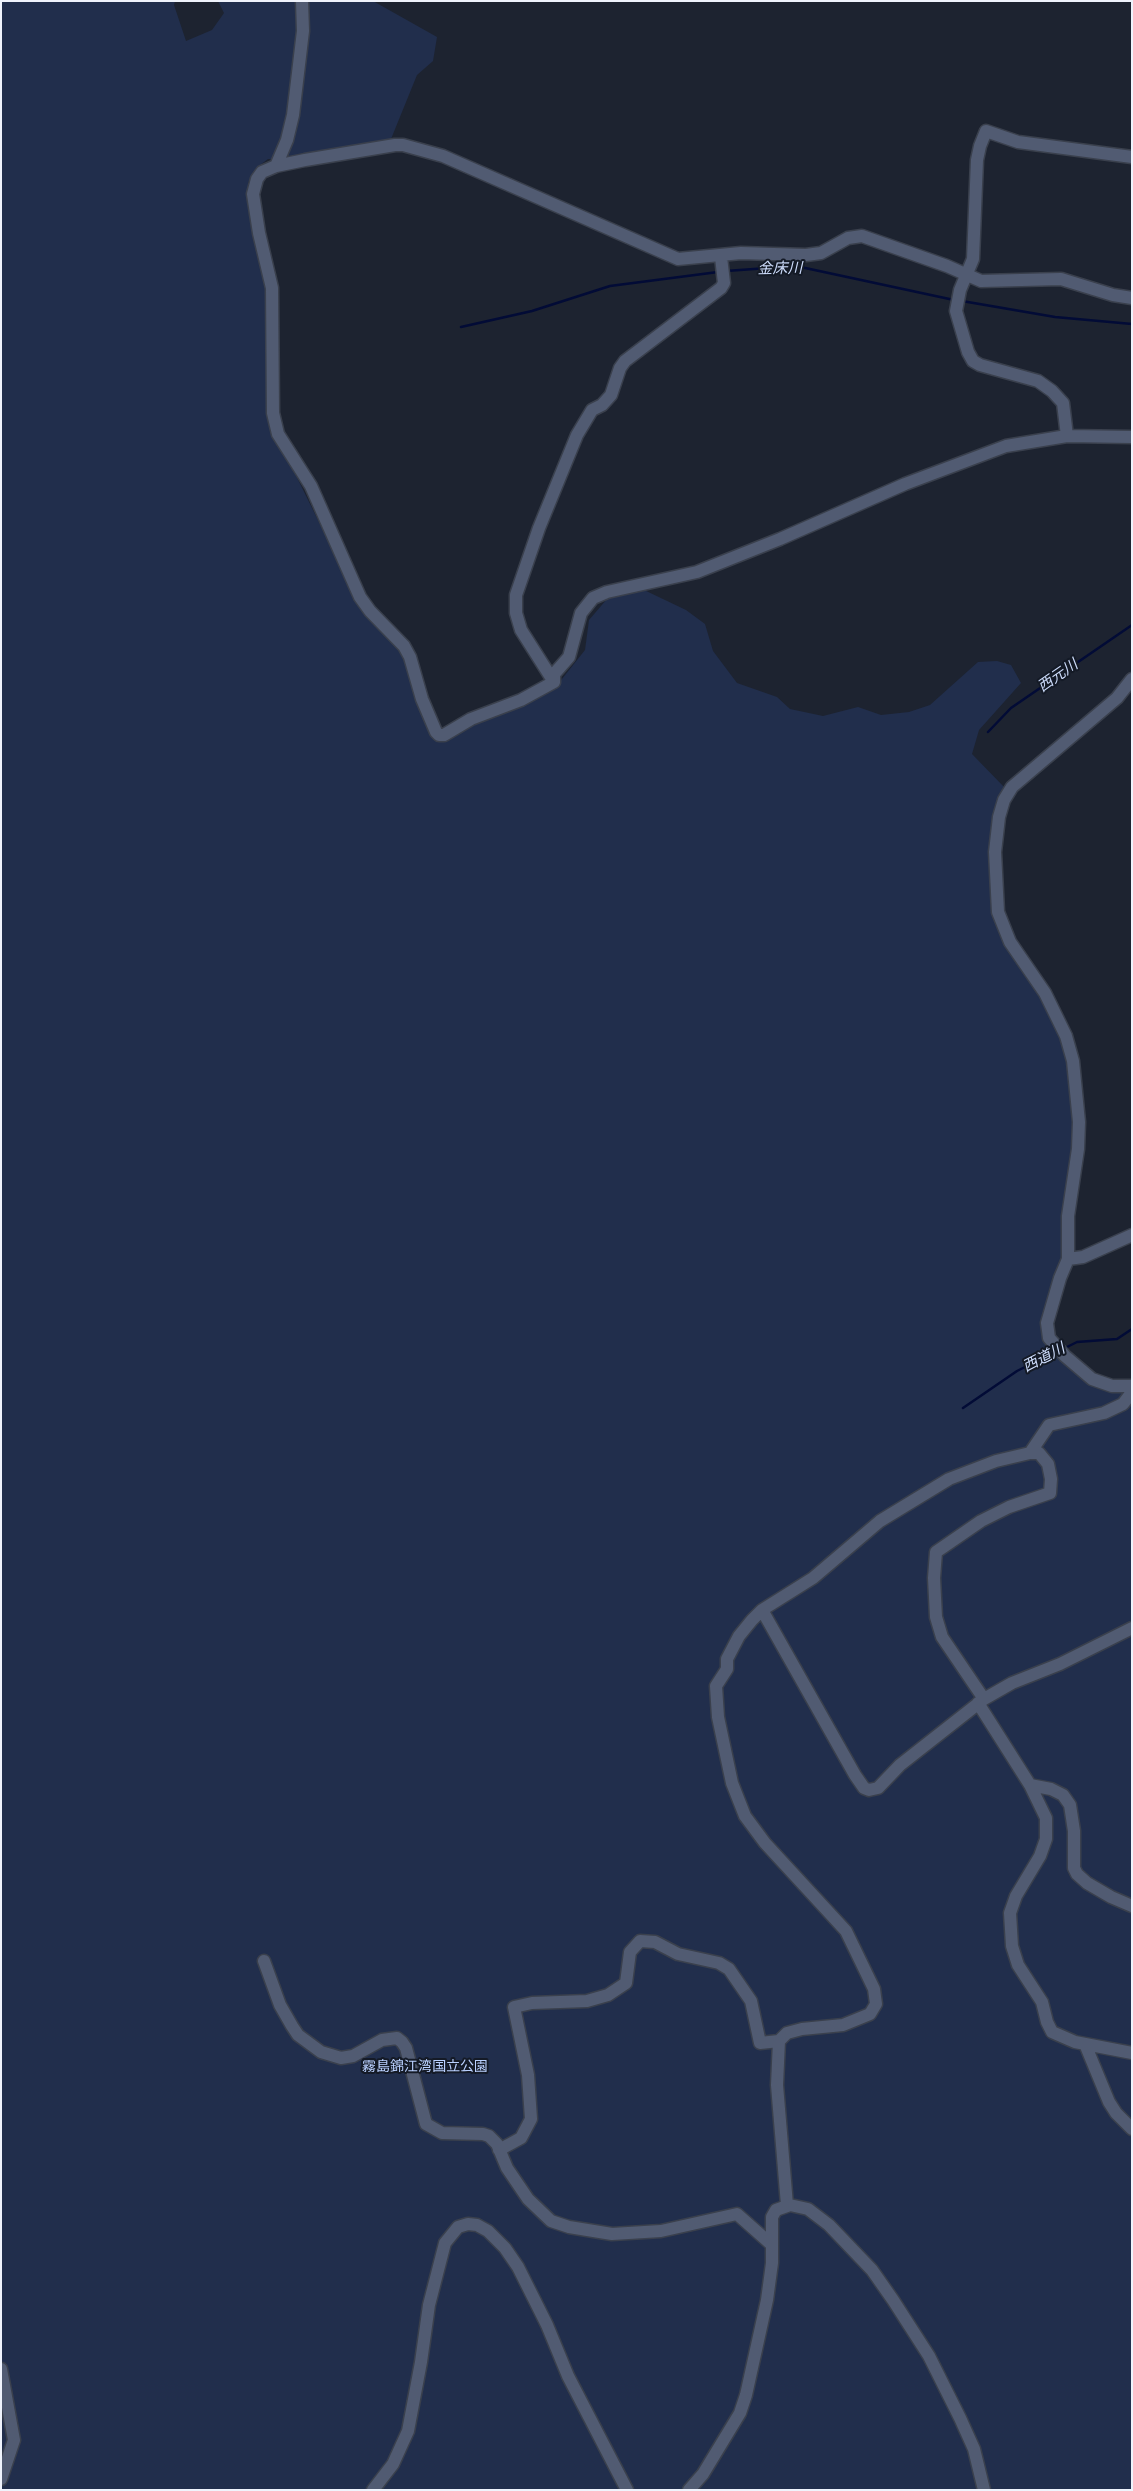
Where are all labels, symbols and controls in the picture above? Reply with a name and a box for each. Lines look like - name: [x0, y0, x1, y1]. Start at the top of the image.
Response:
- water label: 金床川: [757, 260, 803, 278]
- water label: 西元川: [1034, 656, 1082, 696]
- water label: 西道川: [1020, 1340, 1068, 1376]
- park label: 霧島錦江湾国立公園: [362, 2059, 488, 2075]

